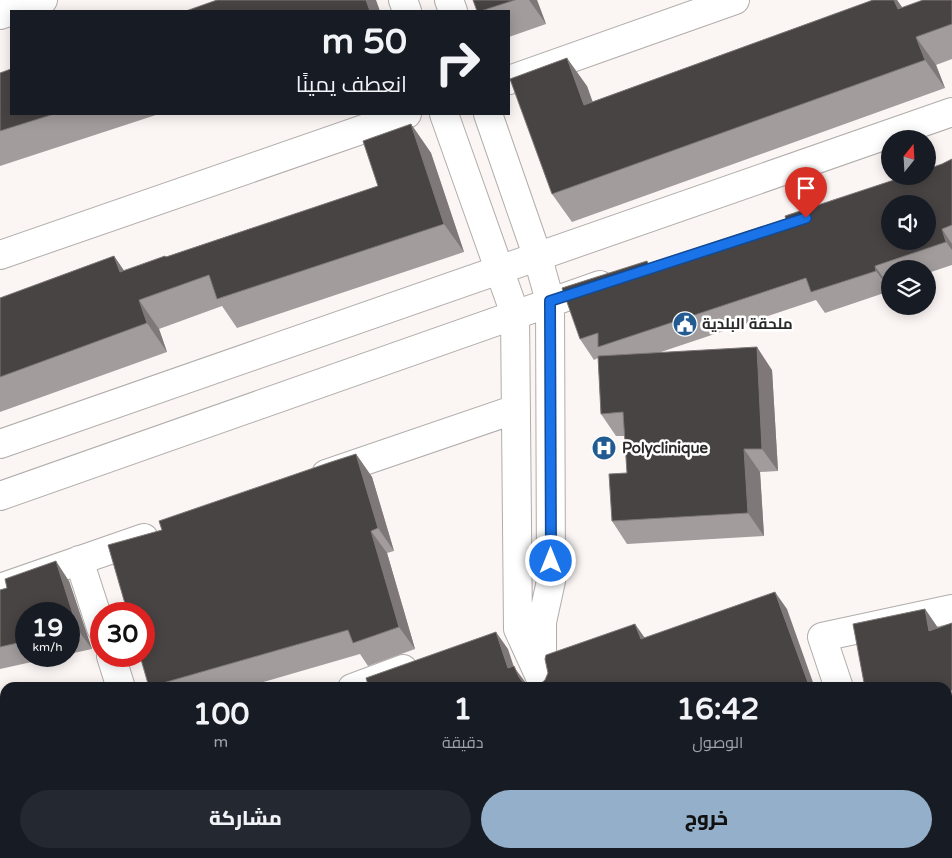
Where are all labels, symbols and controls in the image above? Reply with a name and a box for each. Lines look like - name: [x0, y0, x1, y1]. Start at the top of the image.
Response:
- text: 50 m: [322, 21, 407, 63]
- icon: right: [425, 30, 490, 95]
- text: انعطف يمينًا: [296, 72, 407, 98]
- north arrow: [881, 130, 936, 185]
- map controls: [881, 130, 936, 315]
- pin: [785, 167, 827, 218]
- icon: arrive: [792, 174, 820, 202]
- button: sound: [881, 195, 936, 250]
- button: layers: [881, 260, 936, 315]
- public building icon: ملحقة البلدية: [672, 311, 698, 337]
- place label: ملحقة البلدية: [702, 315, 793, 333]
- hospital icon: Polyclinique: [591, 435, 617, 461]
- place label: Polyclinique: [622, 439, 709, 458]
- position arrow: [524, 534, 576, 586]
- speed limit sign: 30: [90, 602, 155, 667]
- text: 19: [32, 613, 63, 643]
- text: km/h: [32, 640, 63, 654]
- text: 1: [453, 691, 472, 728]
- text: 16:42: [676, 691, 759, 728]
- text: 100: [193, 696, 249, 733]
- text: m: [214, 732, 228, 752]
- text: دقيقة: [442, 733, 484, 753]
- text: الوصول: [692, 733, 743, 753]
- button: مشاركة: [20, 790, 471, 848]
- button: خروج: [481, 790, 932, 848]

